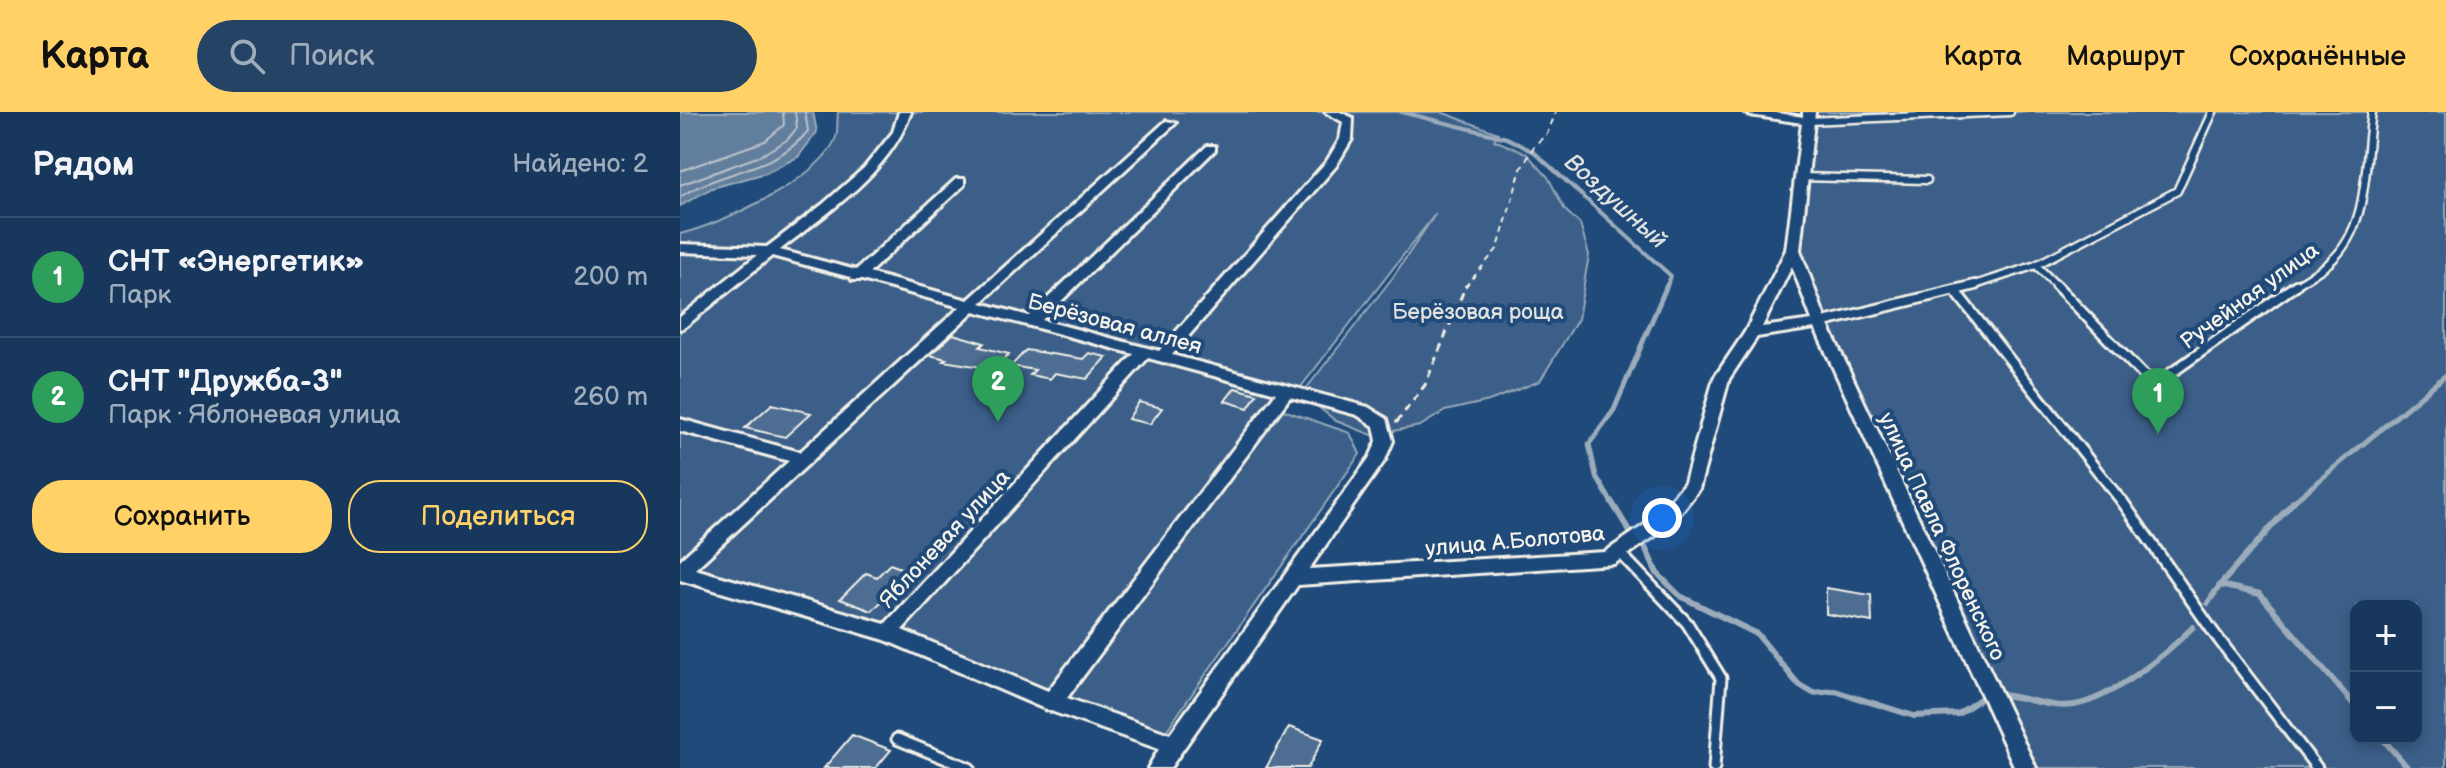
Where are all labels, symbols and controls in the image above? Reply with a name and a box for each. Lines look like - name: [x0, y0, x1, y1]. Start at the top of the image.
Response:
- search box: [197, 20, 757, 92]
- text: Карта: [40, 34, 149, 79]
- icon: search: [225, 34, 269, 78]
- text: Поиск: [289, 38, 375, 74]
- text: Карта: [1943, 40, 2022, 73]
- text: Маршрут: [2066, 40, 2185, 73]
- text: Сохранённые: [2229, 40, 2406, 73]
- text: Рядом: [32, 144, 134, 185]
- water label: Воздушный: [1558, 148, 1673, 255]
- text: Найдено: 2: [512, 149, 648, 180]
- street label: Ручейная улица: [2175, 237, 2324, 356]
- text: СНТ «Энергетик»: [108, 244, 365, 280]
- text: 1: [53, 262, 63, 293]
- text: 200 m: [574, 262, 648, 293]
- text: Парк: [108, 280, 171, 311]
- street label: Берёзовая аллея: [1025, 288, 1205, 361]
- park label: Берёзовая роща: [1392, 299, 1564, 326]
- pin: 2: [972, 356, 1024, 422]
- text: СНТ "Дружба-3": [108, 364, 343, 400]
- pin: 1: [2132, 368, 2184, 434]
- text: 2: [50, 382, 66, 413]
- text: 260 m: [573, 382, 648, 413]
- text: Парк · Яблоневая улица: [108, 400, 401, 431]
- street label: улица Павла Флоренского: [1872, 408, 2011, 665]
- street label: Яблоневая улица: [874, 464, 1016, 614]
- button: Сохранить: [32, 480, 332, 553]
- button: Поделиться: [348, 480, 648, 553]
- your location: [1642, 498, 1682, 538]
- street label: улица А.Болотова: [1424, 520, 1606, 563]
- map controls: [2350, 600, 2422, 744]
- button: +: [2350, 600, 2422, 672]
- button: −: [2350, 672, 2422, 744]

